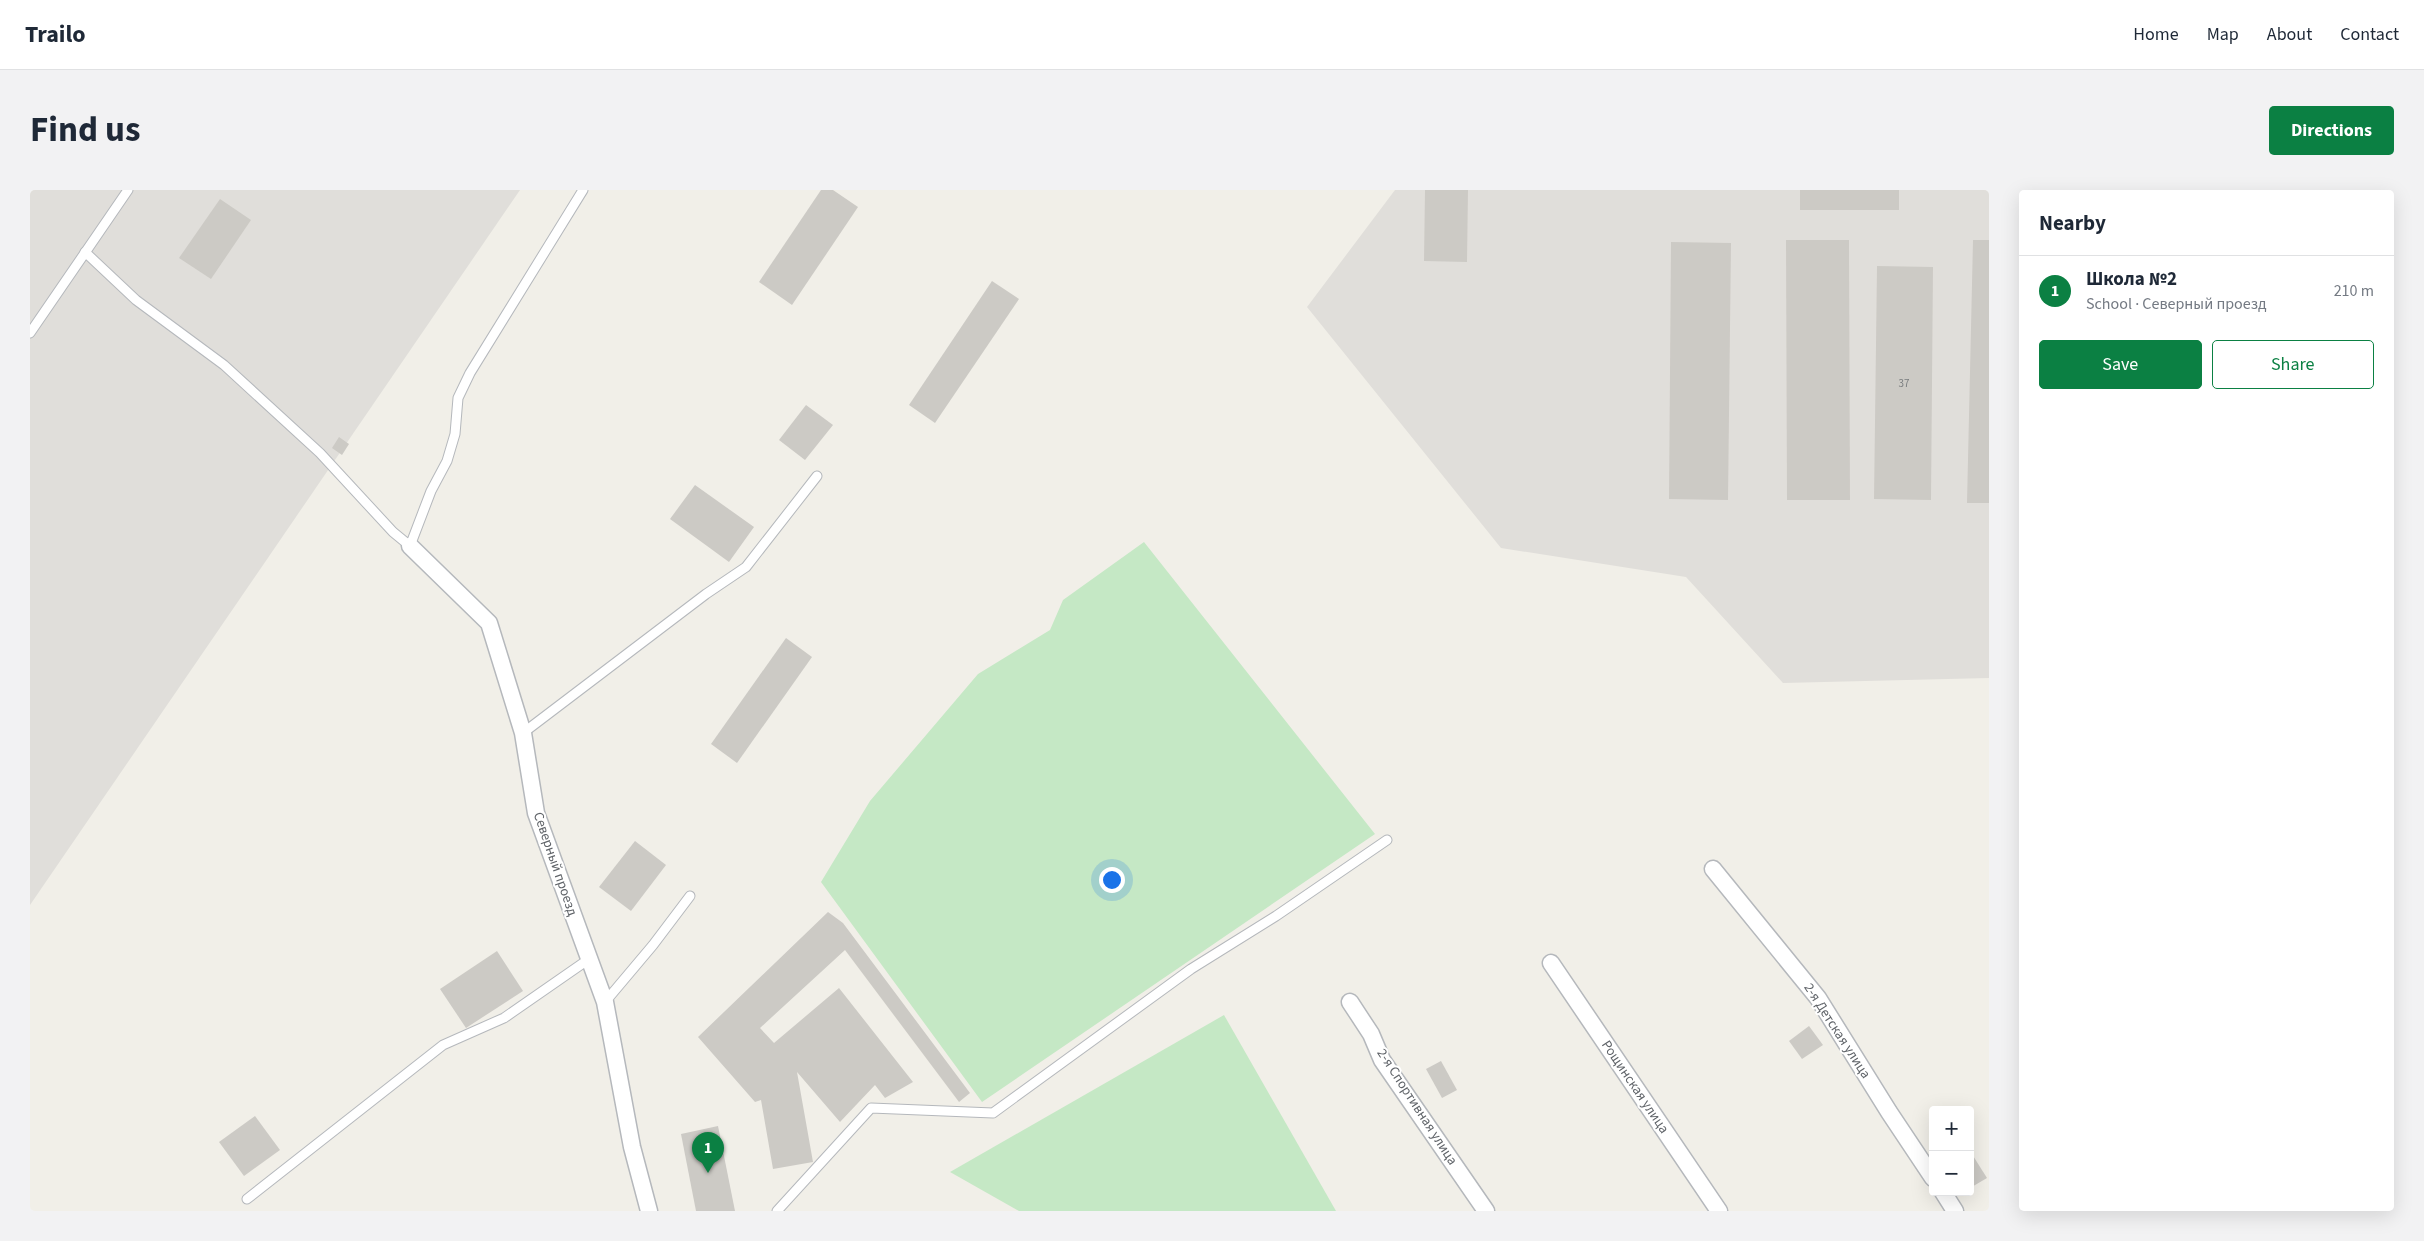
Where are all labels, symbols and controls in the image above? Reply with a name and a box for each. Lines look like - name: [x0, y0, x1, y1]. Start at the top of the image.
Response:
- text: Trailo: [25, 17, 86, 52]
- text: Home: [2133, 22, 2179, 47]
- text: Map: [2207, 22, 2239, 47]
- text: About: [2267, 22, 2312, 47]
- text: Contact: [2340, 22, 2399, 47]
- text: Find us: [30, 105, 140, 155]
- button: Directions: [2269, 106, 2394, 155]
- text: Nearby: [2039, 208, 2106, 238]
- text: Школа №2: [2086, 266, 2177, 293]
- text: 1: [2051, 280, 2059, 302]
- text: 210 m: [2334, 280, 2374, 302]
- text: School · Северный проезд: [2086, 293, 2267, 315]
- button: Save: [2039, 340, 2202, 389]
- button: Share: [2212, 340, 2374, 389]
- house number: 37: [1899, 376, 1909, 391]
- street label: Северный проезд: [528, 809, 582, 919]
- your location: [1099, 867, 1125, 893]
- street label: 2-я Детская улица: [1799, 979, 1875, 1083]
- street label: Рощинская улица: [1596, 1036, 1674, 1138]
- street label: 2-я Спортивная улица: [1372, 1045, 1462, 1169]
- map controls: [1929, 1106, 1974, 1196]
- button: +: [1929, 1106, 1974, 1151]
- pin: 1: [692, 1132, 724, 1173]
- button: −: [1929, 1151, 1974, 1196]

